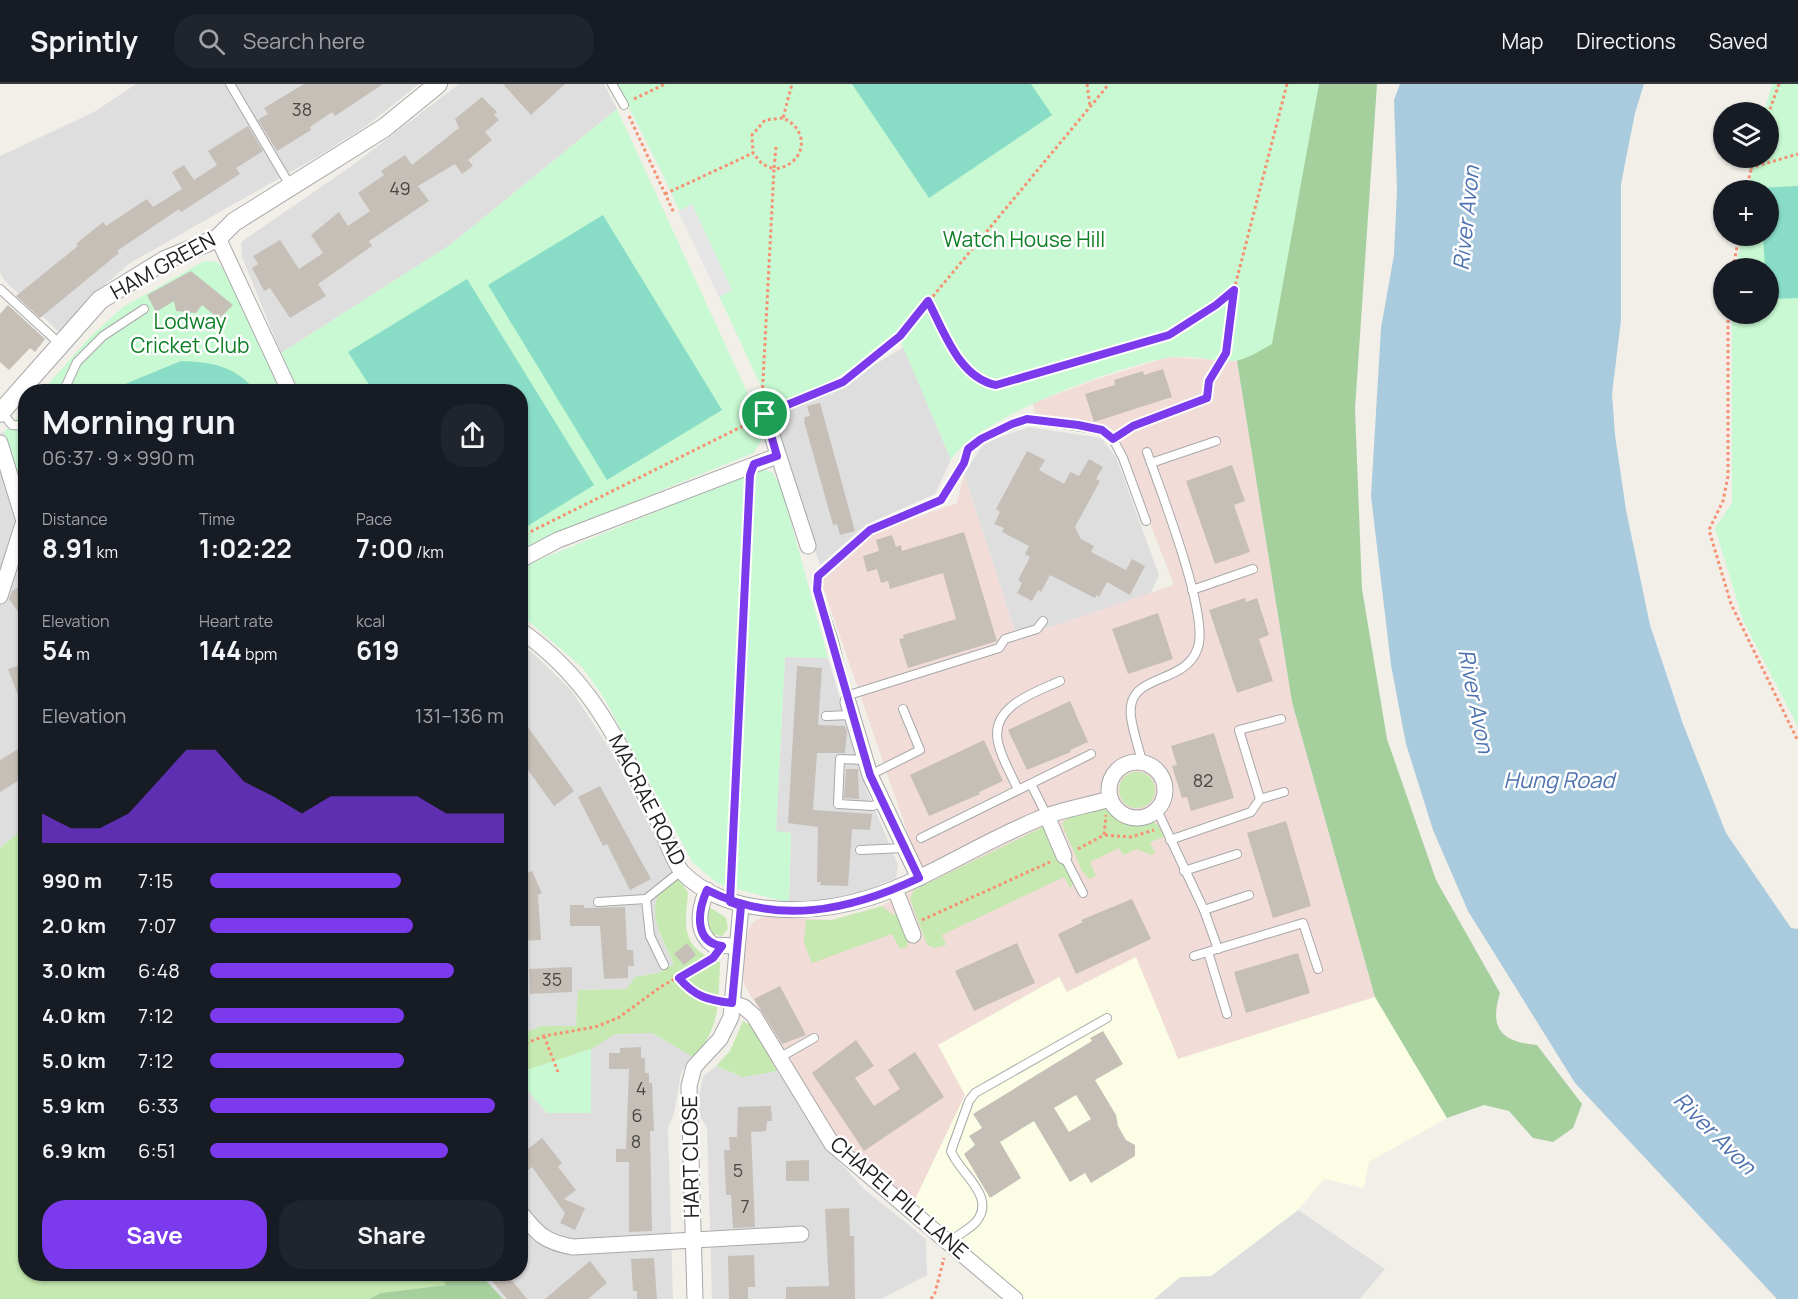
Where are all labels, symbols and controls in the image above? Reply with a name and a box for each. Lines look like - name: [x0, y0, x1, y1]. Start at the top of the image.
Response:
- search box: [174, 14, 594, 68]
- text: Sprintly: [30, 22, 138, 60]
- icon: search: [195, 25, 228, 58]
- text: Search here: [243, 26, 365, 56]
- text: Map: [1502, 27, 1543, 55]
- text: Directions: [1576, 27, 1676, 55]
- text: Saved: [1709, 27, 1768, 55]
- house number: 38: [292, 97, 312, 121]
- map controls: [1713, 102, 1779, 324]
- button: layers: [1713, 102, 1779, 168]
- water label: River Avon: [1446, 163, 1486, 272]
- house number: 49: [389, 176, 411, 200]
- button: +: [1713, 180, 1779, 246]
- street label: HAM GREEN: [105, 225, 220, 305]
- park label: Watch House Hill: [943, 225, 1105, 253]
- button: −: [1713, 258, 1779, 324]
- park label: Lodway Cricket Club: [130, 307, 250, 359]
- pin: [739, 388, 790, 439]
- icon: arrive: [748, 397, 781, 430]
- text: Morning run: [42, 399, 236, 444]
- button: share: [441, 404, 504, 467]
- text: 06:37 · 9 × 990 m: [42, 444, 194, 471]
- text: Distance: [42, 508, 108, 530]
- text: Time: [199, 508, 235, 530]
- text: Pace: [356, 508, 392, 530]
- text: 8.91: [42, 530, 93, 566]
- text: 1:02:22: [199, 530, 292, 566]
- text: 7:00: [356, 530, 413, 566]
- text: km: [93, 541, 118, 563]
- text: /km: [413, 541, 444, 563]
- text: Elevation: [42, 610, 110, 632]
- text: Heart rate: [199, 610, 273, 632]
- text: kcal: [356, 610, 385, 632]
- text: 54: [42, 632, 73, 668]
- text: 144: [199, 632, 242, 668]
- text: 619: [356, 632, 399, 668]
- text: m: [73, 643, 90, 665]
- text: bpm: [242, 643, 277, 665]
- water label: River Avon: [1451, 647, 1501, 756]
- text: Elevation: [42, 702, 126, 729]
- text: 131–136 m: [415, 702, 504, 729]
- street label: MACRAE ROAD: [603, 729, 693, 870]
- water label: Hung Road: [1504, 765, 1617, 795]
- house number: 82: [1193, 768, 1213, 792]
- text: 990 m: [42, 867, 102, 894]
- text: 7:15: [138, 867, 173, 894]
- text: 2.0 km: [42, 912, 106, 939]
- text: 7:07: [138, 912, 176, 939]
- text: 3.0 km: [42, 957, 106, 984]
- text: 6:48: [138, 957, 180, 984]
- house number: 35: [542, 967, 562, 991]
- text: 4.0 km: [42, 1002, 106, 1029]
- text: 7:12: [138, 1002, 173, 1029]
- text: 5.0 km: [42, 1047, 106, 1074]
- text: 7:12: [138, 1047, 173, 1074]
- house number: 4: [636, 1076, 646, 1100]
- water label: River Avon: [1667, 1085, 1763, 1181]
- text: 5.9 km: [42, 1092, 105, 1119]
- text: 6:33: [138, 1092, 179, 1119]
- street label: HART CLOSE: [675, 1096, 705, 1218]
- house number: 6: [631, 1103, 643, 1127]
- house number: 8: [631, 1129, 641, 1153]
- street label: CHAPEL PILL LANE: [825, 1130, 974, 1265]
- text: 6.9 km: [42, 1137, 106, 1164]
- text: 6:51: [138, 1137, 176, 1164]
- house number: 5: [733, 1158, 743, 1182]
- house number: 7: [740, 1194, 750, 1218]
- button: Save: [42, 1200, 267, 1269]
- button: Share: [279, 1200, 504, 1269]

